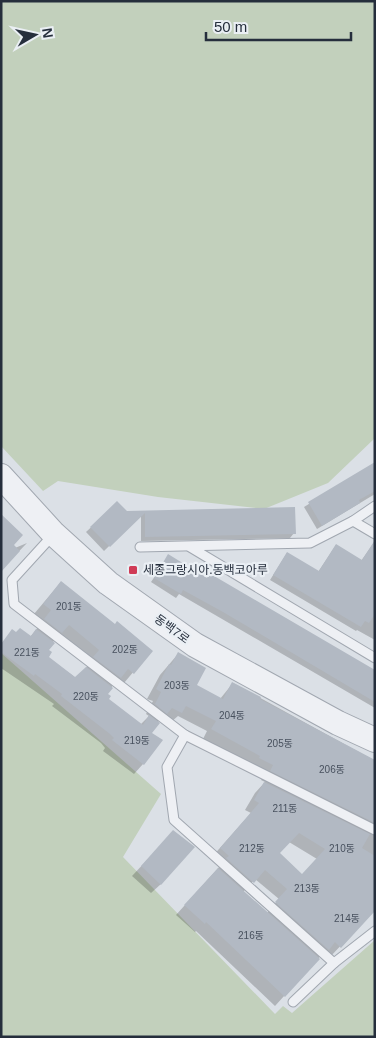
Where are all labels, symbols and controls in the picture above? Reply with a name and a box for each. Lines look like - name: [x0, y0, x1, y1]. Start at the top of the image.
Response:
- north arrow: [10, 10, 60, 60]
- scale bar: [206, 10, 351, 42]
- text: 50 m: [214, 18, 247, 35]
- text: N: [39, 27, 57, 39]
- place label: 세종그랑시아.동백코아루: [143, 563, 268, 577]
- marker: 세종그랑시아.동백코아루: [127, 564, 139, 576]
- house number: 201동: [56, 601, 82, 612]
- street label: 동백7로: [152, 612, 192, 646]
- house number: 202동: [112, 644, 138, 655]
- house number: 221동: [14, 647, 40, 658]
- house number: 203동: [164, 680, 190, 691]
- house number: 220동: [73, 691, 99, 702]
- house number: 204동: [219, 710, 245, 721]
- house number: 219동: [124, 735, 150, 746]
- house number: 205동: [267, 738, 293, 749]
- house number: 206동: [319, 764, 345, 775]
- house number: 211동: [272, 803, 298, 814]
- house number: 212동: [239, 843, 265, 854]
- house number: 210동: [329, 843, 355, 854]
- house number: 213동: [294, 883, 320, 894]
- house number: 214동: [334, 913, 360, 924]
- house number: 216동: [238, 930, 264, 941]

